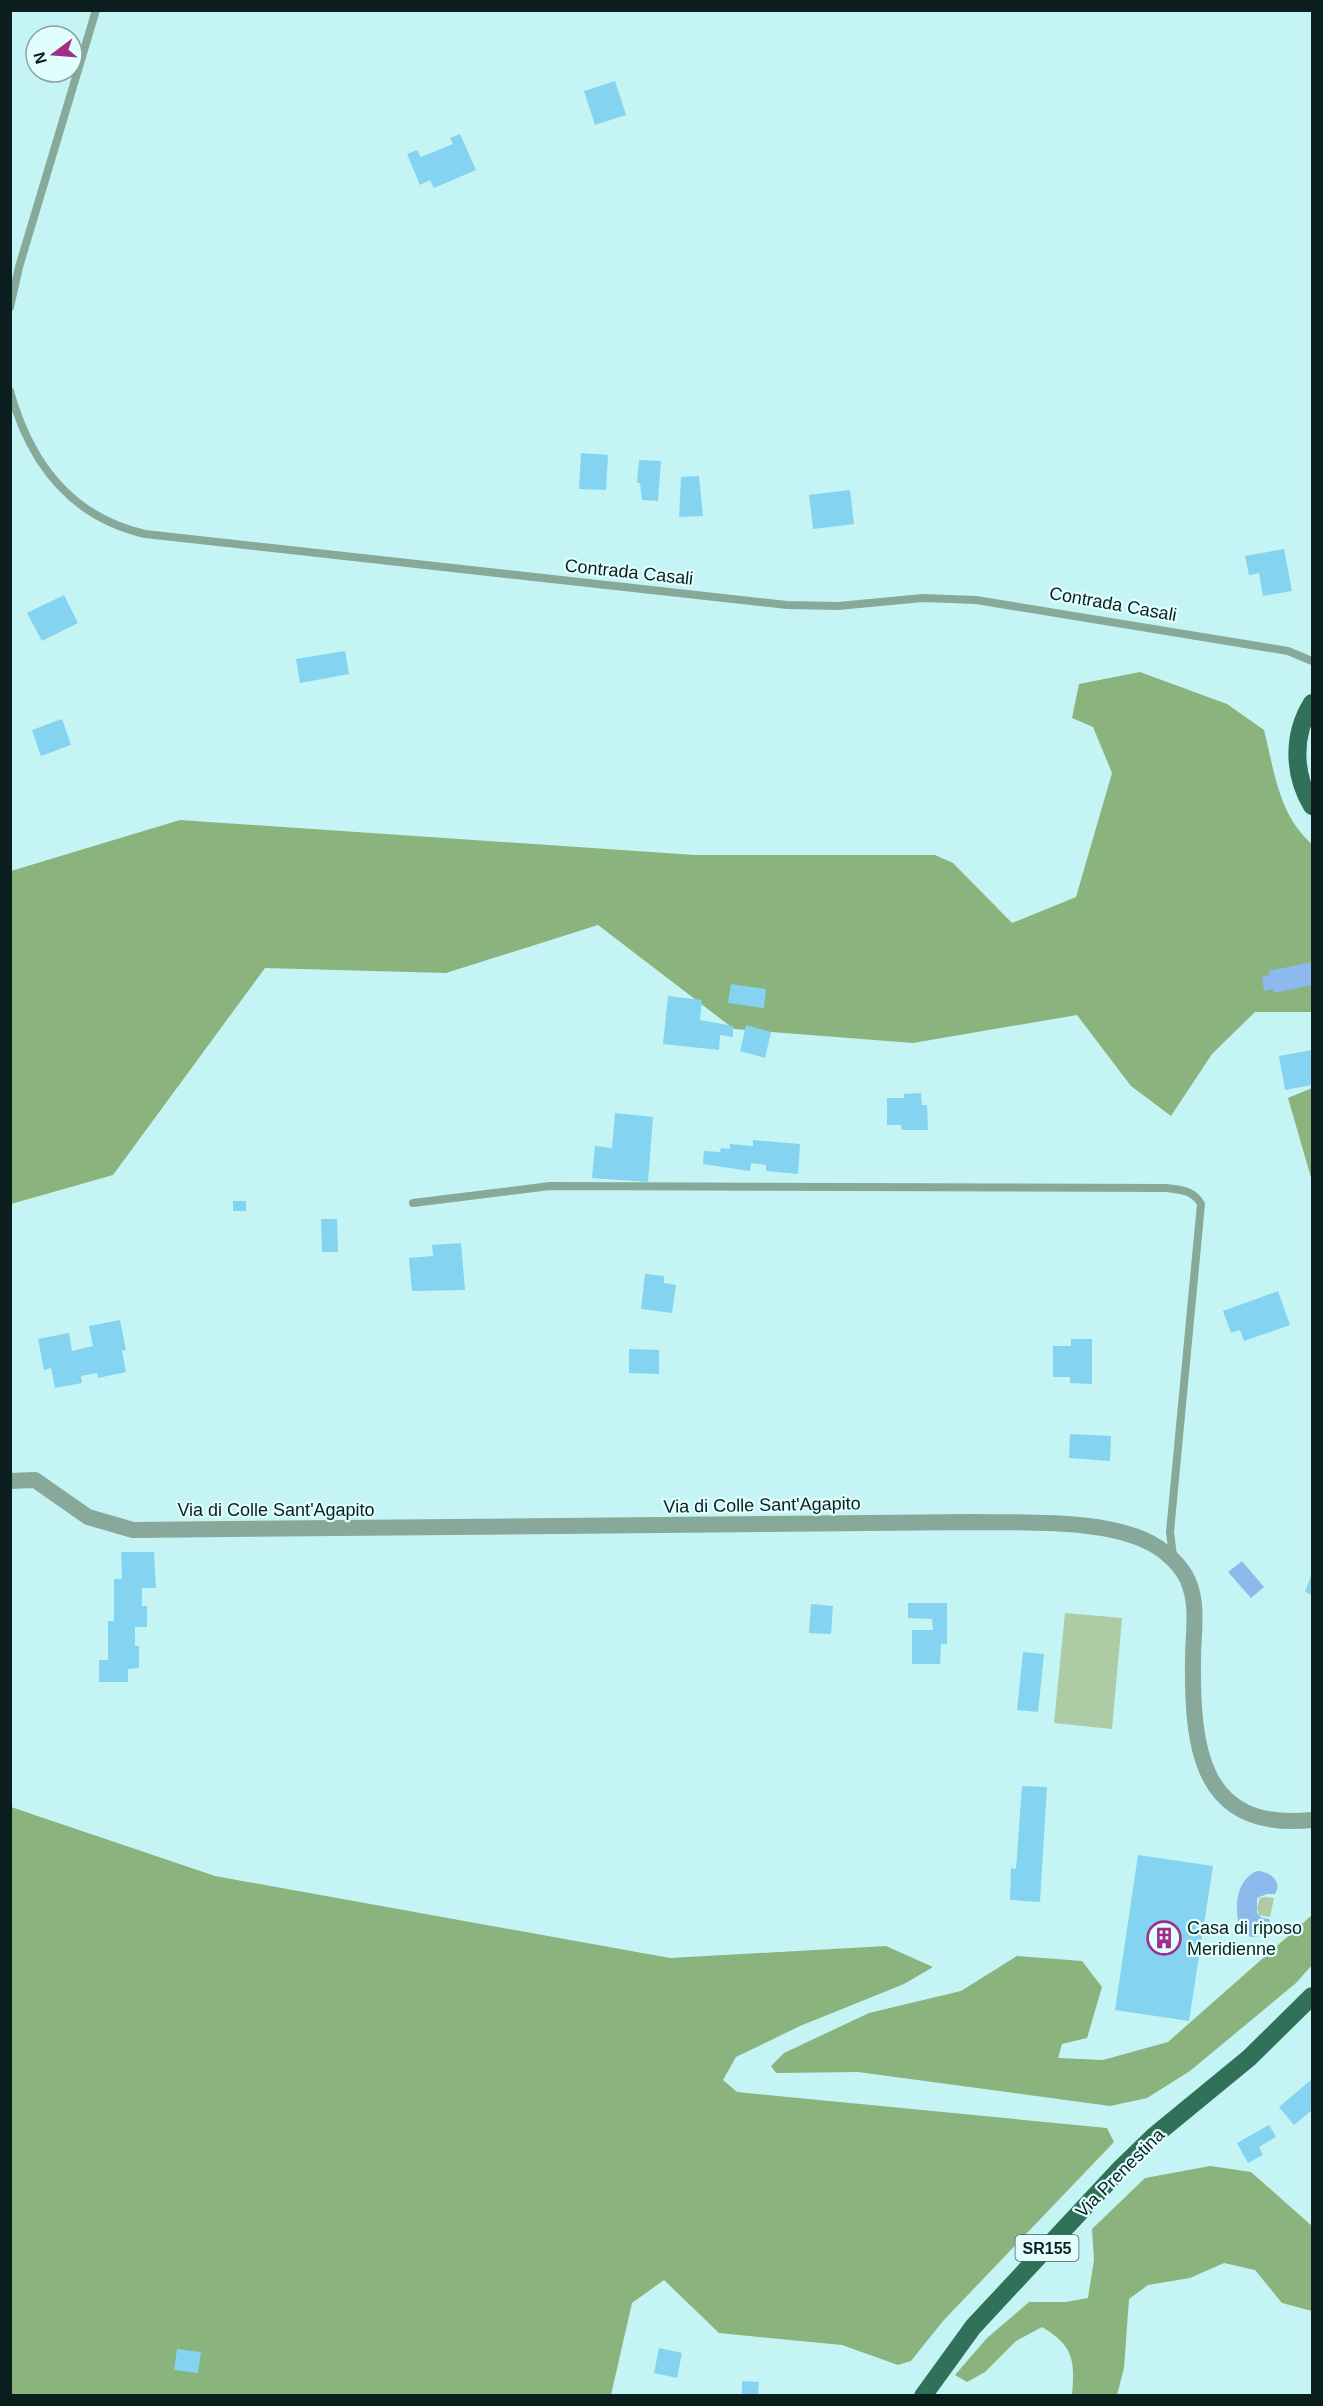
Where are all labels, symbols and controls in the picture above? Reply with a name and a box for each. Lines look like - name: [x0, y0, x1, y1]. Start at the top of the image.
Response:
- north arrow: [24, 24, 84, 84]
- text: N: [30, 50, 50, 66]
- street label: Contrada Casali: [564, 555, 694, 589]
- street label: Contrada Casali: [1048, 583, 1178, 625]
- street label: Via di Colle Sant'Agapito: [663, 1493, 861, 1517]
- street label: Via di Colle Sant'Agapito: [177, 1500, 375, 1520]
- place label: Casa di riposo Meridienne: [1187, 1918, 1302, 1959]
- building icon: Casa di riposo Meridienne: [1146, 1920, 1182, 1956]
- street label: Via Prenestina: [1072, 2124, 1169, 2221]
- road number: SR155: [1016, 2235, 1078, 2261]

